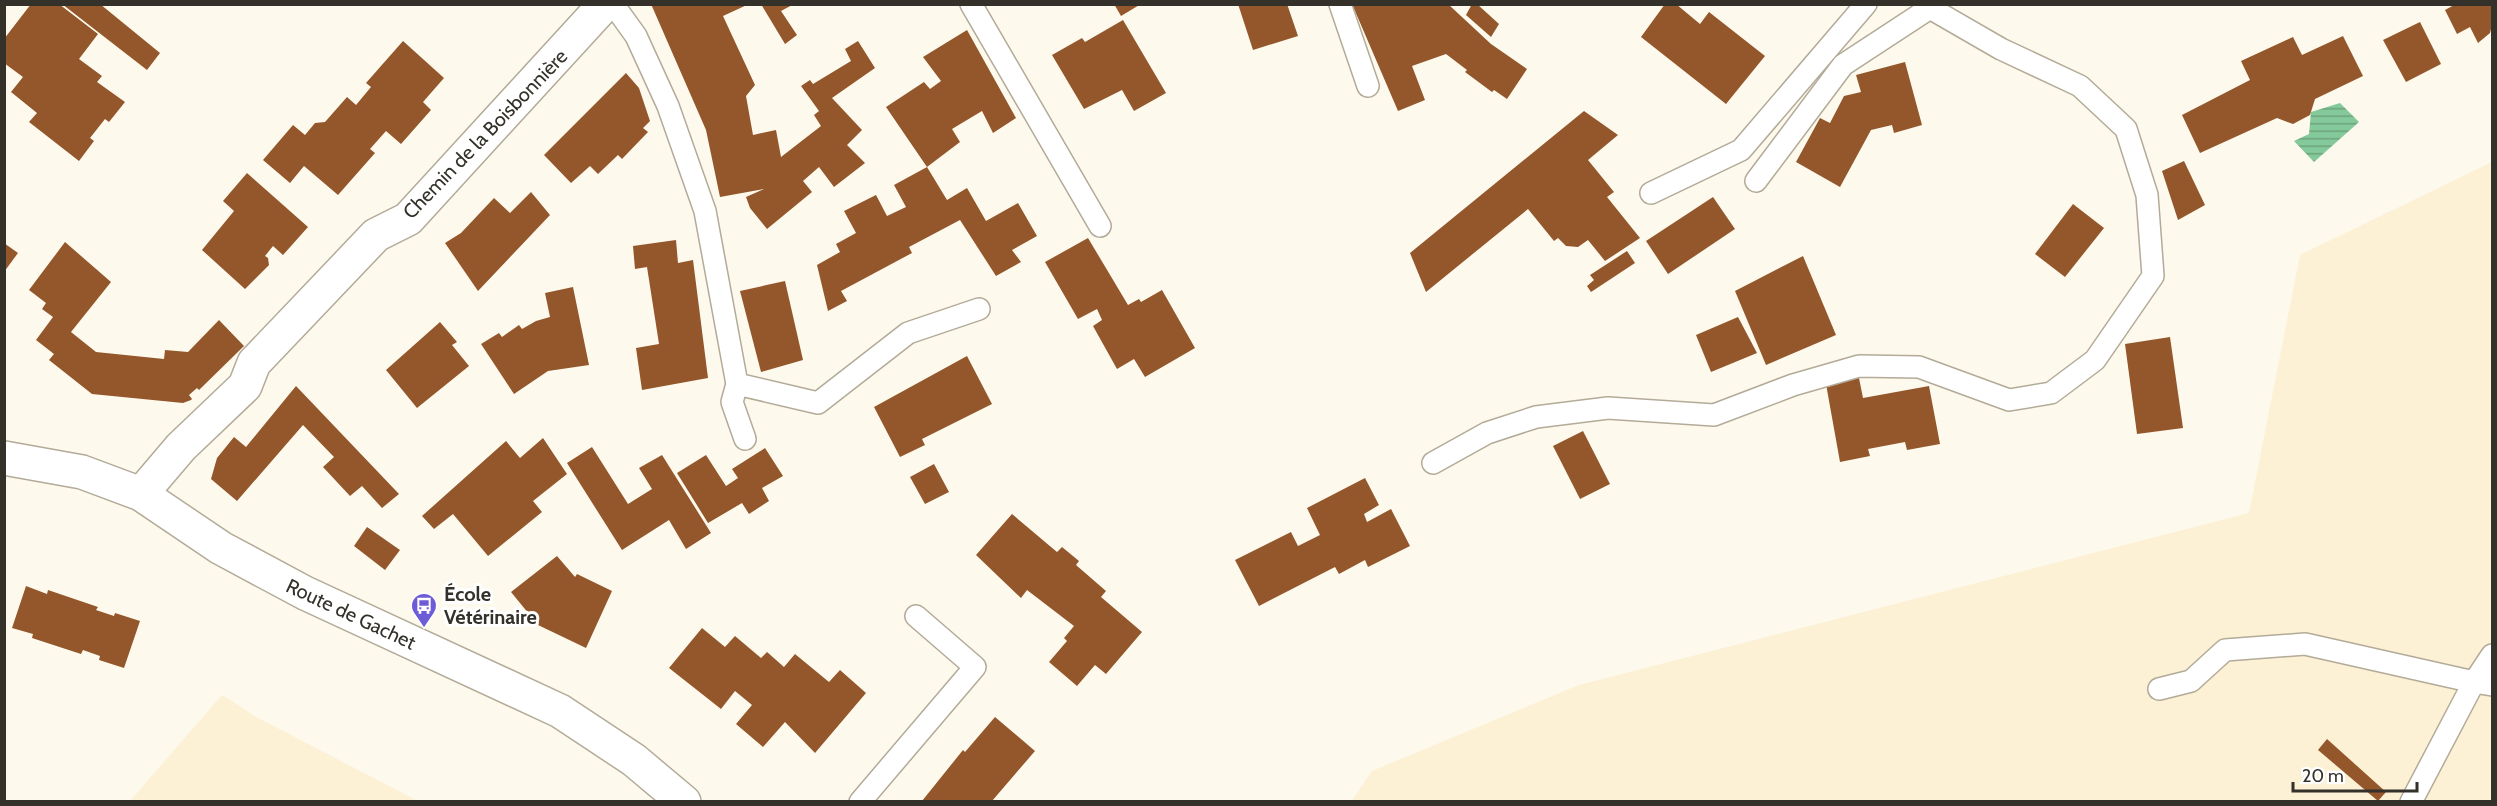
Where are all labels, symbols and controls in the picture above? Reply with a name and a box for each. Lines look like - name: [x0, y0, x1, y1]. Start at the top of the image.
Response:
- street label: Chemin de la Boisbonnière: [398, 44, 572, 224]
- street label: Route de Gachet: [282, 573, 420, 655]
- place label: École Vétérinaire: [444, 582, 537, 629]
- bus stop icon: École Vétérinaire: [409, 591, 439, 629]
- scale bar: [2293, 755, 2418, 793]
- text: 20 m: [2302, 765, 2344, 787]

